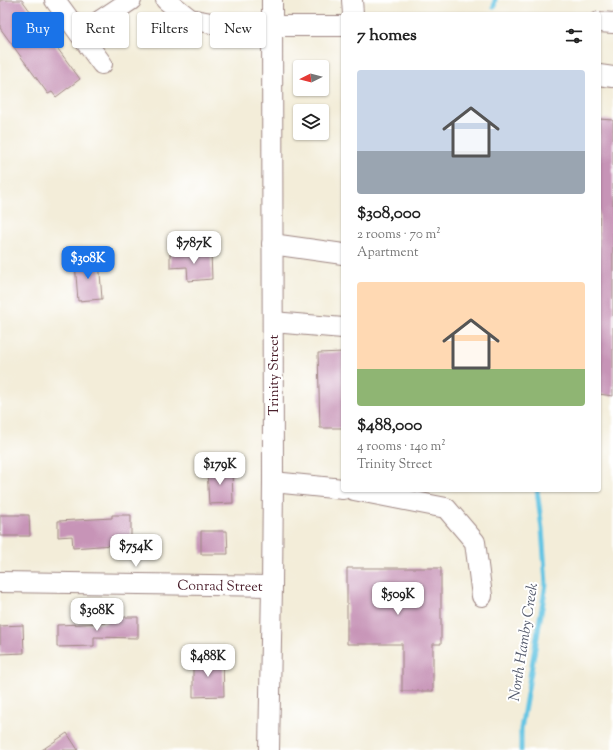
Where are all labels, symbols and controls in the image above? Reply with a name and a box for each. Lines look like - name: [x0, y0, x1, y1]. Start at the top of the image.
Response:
- chip: Buy: [12, 12, 64, 48]
- chip: Rent: [72, 12, 129, 48]
- chip: Filters: [137, 12, 202, 48]
- chip: New: [210, 12, 266, 48]
- text: 7 homes: [357, 24, 417, 48]
- icon: filters: [563, 25, 585, 47]
- north arrow: [293, 60, 329, 96]
- map controls: [293, 60, 329, 140]
- icon: home: [435, 96, 507, 168]
- button: layers: [293, 104, 329, 140]
- text: $308,000: [357, 202, 421, 226]
- text: 2 rooms · 70 m²: [357, 226, 441, 244]
- pin: $787K: [166, 231, 222, 265]
- text: $787K: [176, 235, 212, 253]
- text: Apartment: [357, 244, 418, 262]
- pin: $308K: [60, 246, 116, 280]
- text: $308K: [71, 250, 105, 268]
- icon: home: [435, 308, 507, 380]
- street label: Trinity Street: [265, 334, 285, 415]
- text: $488,000: [357, 414, 422, 438]
- text: 4 rooms · 140 m²: [357, 438, 446, 456]
- pin: $179K: [192, 452, 248, 486]
- text: $179K: [203, 456, 237, 474]
- text: Trinity Street: [357, 456, 432, 474]
- pin: $754K: [108, 534, 164, 568]
- text: $754K: [119, 538, 153, 556]
- street label: Conrad Street: [177, 577, 263, 598]
- water label: North Hamby Creek: [505, 581, 544, 703]
- pin: $509K: [370, 582, 426, 616]
- text: $509K: [381, 586, 415, 604]
- pin: $308K: [69, 598, 125, 632]
- text: $308K: [80, 602, 114, 620]
- pin: $488K: [180, 644, 236, 678]
- text: $488K: [190, 648, 226, 666]

